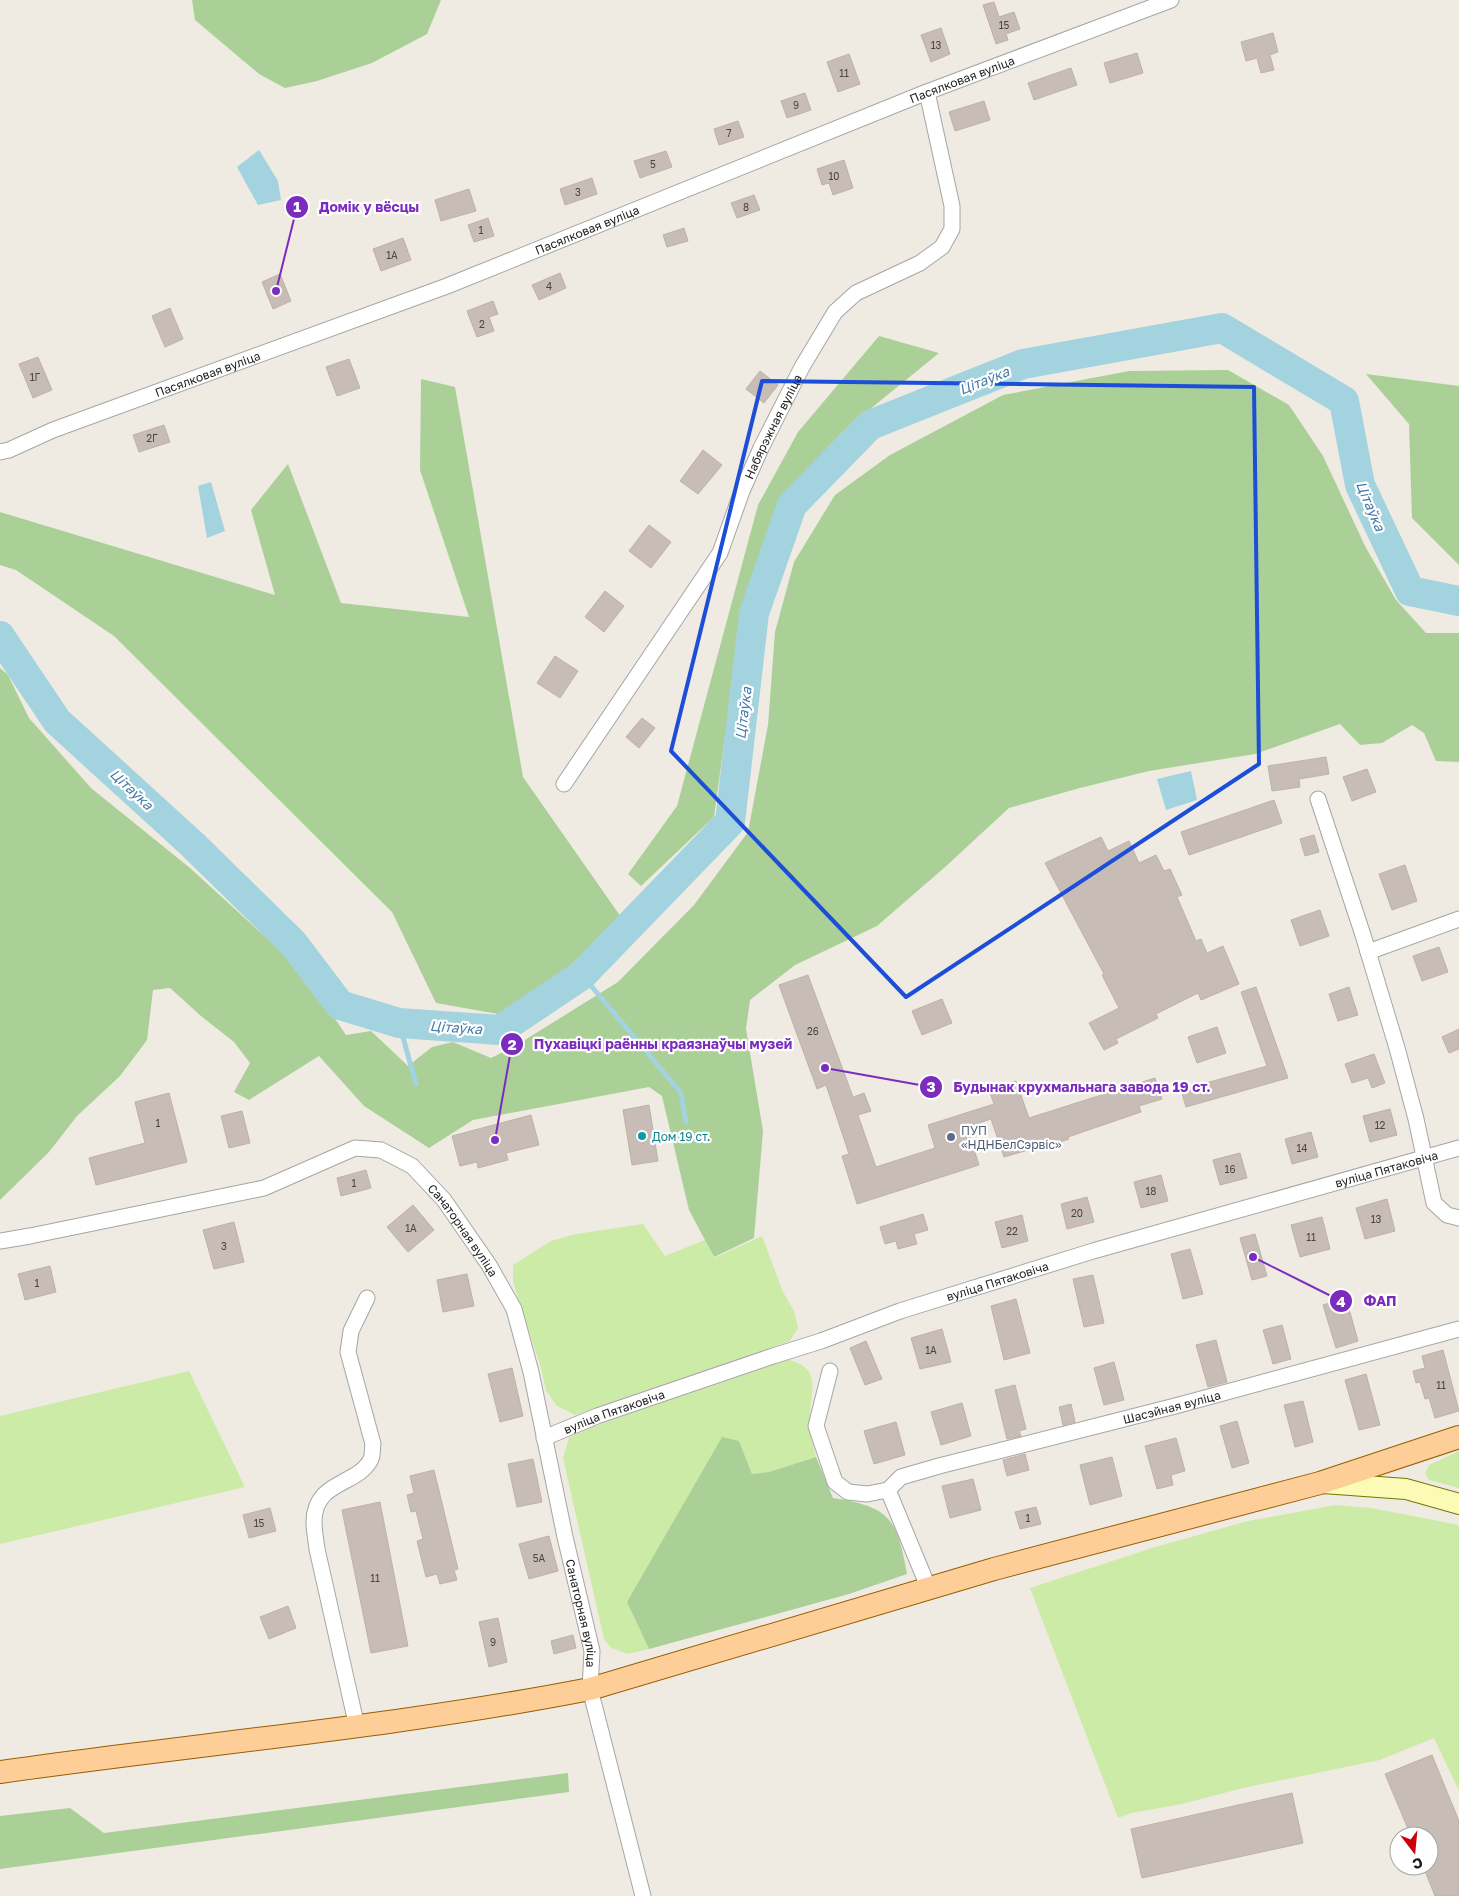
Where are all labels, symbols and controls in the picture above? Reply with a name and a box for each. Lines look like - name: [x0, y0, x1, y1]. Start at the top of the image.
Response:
- house number: 15: [999, 19, 1010, 31]
- house number: 13: [931, 39, 941, 51]
- street label: Пасялковая вуліца: [907, 52, 1016, 106]
- house number: 11: [839, 67, 849, 79]
- house number: 9: [793, 99, 799, 111]
- house number: 7: [726, 127, 732, 139]
- house number: 5: [650, 158, 656, 170]
- house number: 10: [828, 170, 840, 182]
- house number: 3: [575, 186, 581, 198]
- callout: Домік у вёсцы: [284, 192, 429, 221]
- text: 1: [293, 197, 301, 215]
- text: Домік у вёсцы: [319, 198, 419, 215]
- house number: 8: [743, 201, 749, 213]
- street label: Пасялковая вуліца: [533, 202, 641, 257]
- house number: 1: [479, 224, 484, 236]
- house number: 1А: [386, 249, 398, 261]
- house number: 4: [546, 280, 552, 292]
- house number: 2: [479, 318, 485, 330]
- street label: Пасялковая вуліца: [153, 347, 262, 400]
- water label: Цітаўка: [957, 362, 1012, 398]
- house number: 1Г: [30, 371, 41, 383]
- street label: Набярэжная вуліца: [741, 372, 805, 481]
- house number: 2Г: [146, 432, 158, 444]
- water label: Цітаўка: [1353, 479, 1389, 534]
- water label: Цітаўка: [731, 685, 755, 740]
- water label: Цітаўка: [107, 765, 158, 814]
- water label: Цітаўка: [429, 1017, 484, 1037]
- house number: 26: [807, 1025, 819, 1037]
- callout: Пухавіцкі раённы краязнаўчы музей: [499, 1030, 802, 1059]
- text: 2: [507, 1035, 517, 1053]
- text: Пухавіцкі раённы краязнаўчы музей: [534, 1035, 792, 1052]
- callout: Будынак крухмальнага завода 19 ст.: [918, 1072, 1221, 1101]
- text: 3: [926, 1077, 936, 1095]
- text: Будынак крухмальнага завода 19 ст.: [953, 1078, 1211, 1095]
- house number: 1: [156, 1117, 161, 1129]
- house number: 12: [1375, 1119, 1386, 1131]
- place label: ПУП «НДНБелСэрвіс»: [961, 1123, 1062, 1152]
- place label: Дом 19 ст.: [652, 1129, 710, 1144]
- marker: Дом 19 ст.: [636, 1130, 648, 1142]
- marker: ПУП «НДНБелСэрвіс»: [945, 1131, 957, 1143]
- house number: 14: [1297, 1142, 1307, 1154]
- street label: вуліца Пятаковіча: [1333, 1147, 1440, 1190]
- house number: 16: [1225, 1163, 1235, 1175]
- house number: 1: [352, 1177, 357, 1189]
- street label: Санаторная вуліца: [425, 1180, 501, 1279]
- house number: 18: [1146, 1185, 1156, 1197]
- house number: 20: [1071, 1207, 1083, 1219]
- house number: 13: [1371, 1213, 1381, 1225]
- house number: 1А: [405, 1222, 417, 1234]
- house number: 22: [1006, 1225, 1018, 1237]
- house number: 11: [1306, 1231, 1316, 1243]
- house number: 3: [221, 1240, 227, 1252]
- street label: вуліца Пятаковіча: [944, 1258, 1050, 1304]
- house number: 1: [35, 1277, 40, 1289]
- callout: ФАП: [1328, 1287, 1407, 1316]
- text: 4: [1336, 1292, 1346, 1310]
- text: ФАП: [1363, 1292, 1397, 1309]
- house number: 1А: [925, 1344, 937, 1356]
- house number: 11: [1436, 1379, 1446, 1391]
- street label: вуліца Пятаковіча: [561, 1386, 666, 1437]
- street label: Шасэйная вуліца: [1121, 1387, 1222, 1427]
- house number: 1: [1026, 1512, 1031, 1524]
- house number: 15: [254, 1517, 265, 1529]
- house number: 5А: [533, 1552, 546, 1564]
- street label: Санаторная вуліца: [563, 1557, 600, 1668]
- house number: 11: [370, 1572, 380, 1584]
- house number: 9: [490, 1636, 496, 1648]
- north arrow: [1389, 1826, 1439, 1876]
- text: С: [1411, 1854, 1425, 1874]

